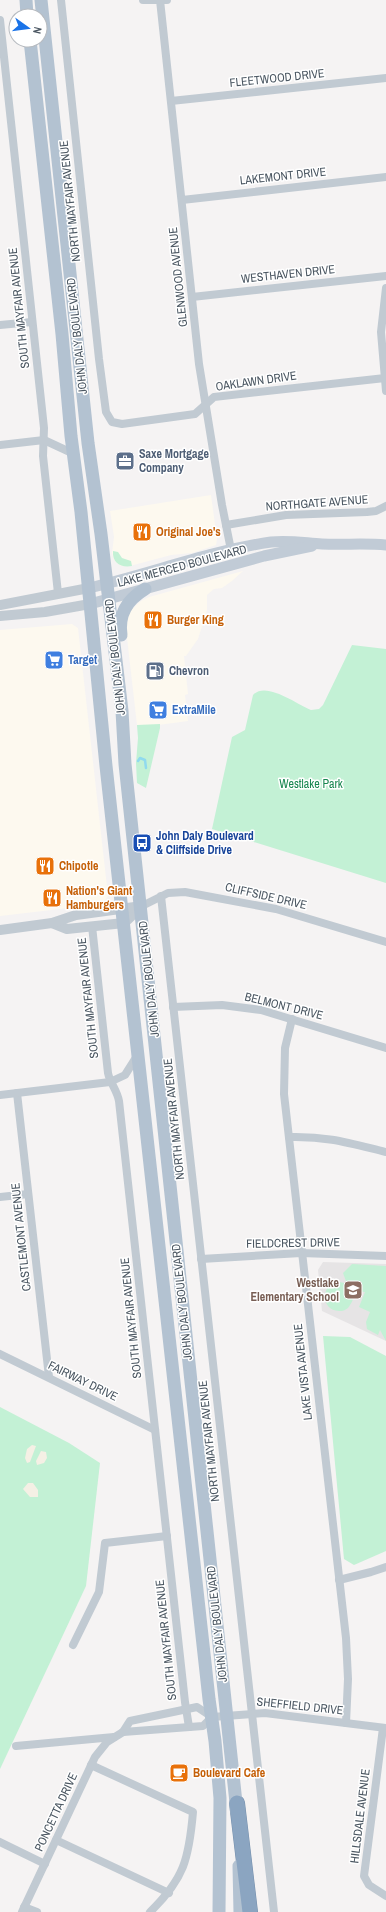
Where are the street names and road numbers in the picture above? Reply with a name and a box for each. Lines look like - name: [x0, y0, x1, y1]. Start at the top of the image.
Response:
- street label: FLEETWOOD DRIVE: [229, 65, 325, 91]
- street label: NORTH MAYFAIR AVENUE: [56, 140, 84, 262]
- street label: LAKEMONT DRIVE: [239, 164, 327, 188]
- street label: GLENWOOD AVENUE: [165, 226, 191, 328]
- street label: SOUTH MAYFAIR AVENUE: [5, 247, 33, 369]
- street label: WESTHAVEN DRIVE: [240, 261, 336, 287]
- street label: JOHN DALY BOULEVARD: [63, 277, 91, 395]
- street label: OAKLAWN DRIVE: [214, 367, 298, 395]
- street label: NORTHGATE AVENUE: [265, 491, 369, 515]
- street label: LAKE MERCED BOULEVARD: [116, 541, 248, 591]
- street label: JOHN DALY BOULEVARD: [101, 598, 129, 716]
- street label: CLIFFSIDE DRIVE: [224, 879, 308, 913]
- street label: JOHN DALY BOULEVARD: [135, 920, 163, 1038]
- street label: SOUTH MAYFAIR AVENUE: [74, 937, 102, 1059]
- street label: BELMONT DRIVE: [243, 989, 325, 1023]
- street label: NORTH MAYFAIR AVENUE: [160, 1058, 188, 1180]
- street label: CASTLEMONT AVENUE: [7, 1182, 35, 1292]
- street label: FIELDCREST DRIVE: [246, 1234, 340, 1252]
- street label: JOHN DALY BOULEVARD: [168, 1243, 196, 1361]
- street label: SOUTH MAYFAIR AVENUE: [117, 1257, 145, 1379]
- street label: LAKE VISTA AVENUE: [290, 1323, 316, 1421]
- street label: FAIRWAY DRIVE: [45, 1357, 121, 1405]
- street label: NORTH MAYFAIR AVENUE: [195, 1380, 223, 1502]
- street label: JOHN DALY BOULEVARD: [203, 1565, 231, 1683]
- street label: SOUTH MAYFAIR AVENUE: [152, 1579, 180, 1701]
- street label: SHEFFIELD DRIVE: [256, 1693, 344, 1719]
- street label: HILLSDALE AVENUE: [346, 1768, 374, 1864]
- street label: PONCETTA DRIVE: [31, 1770, 81, 1854]

